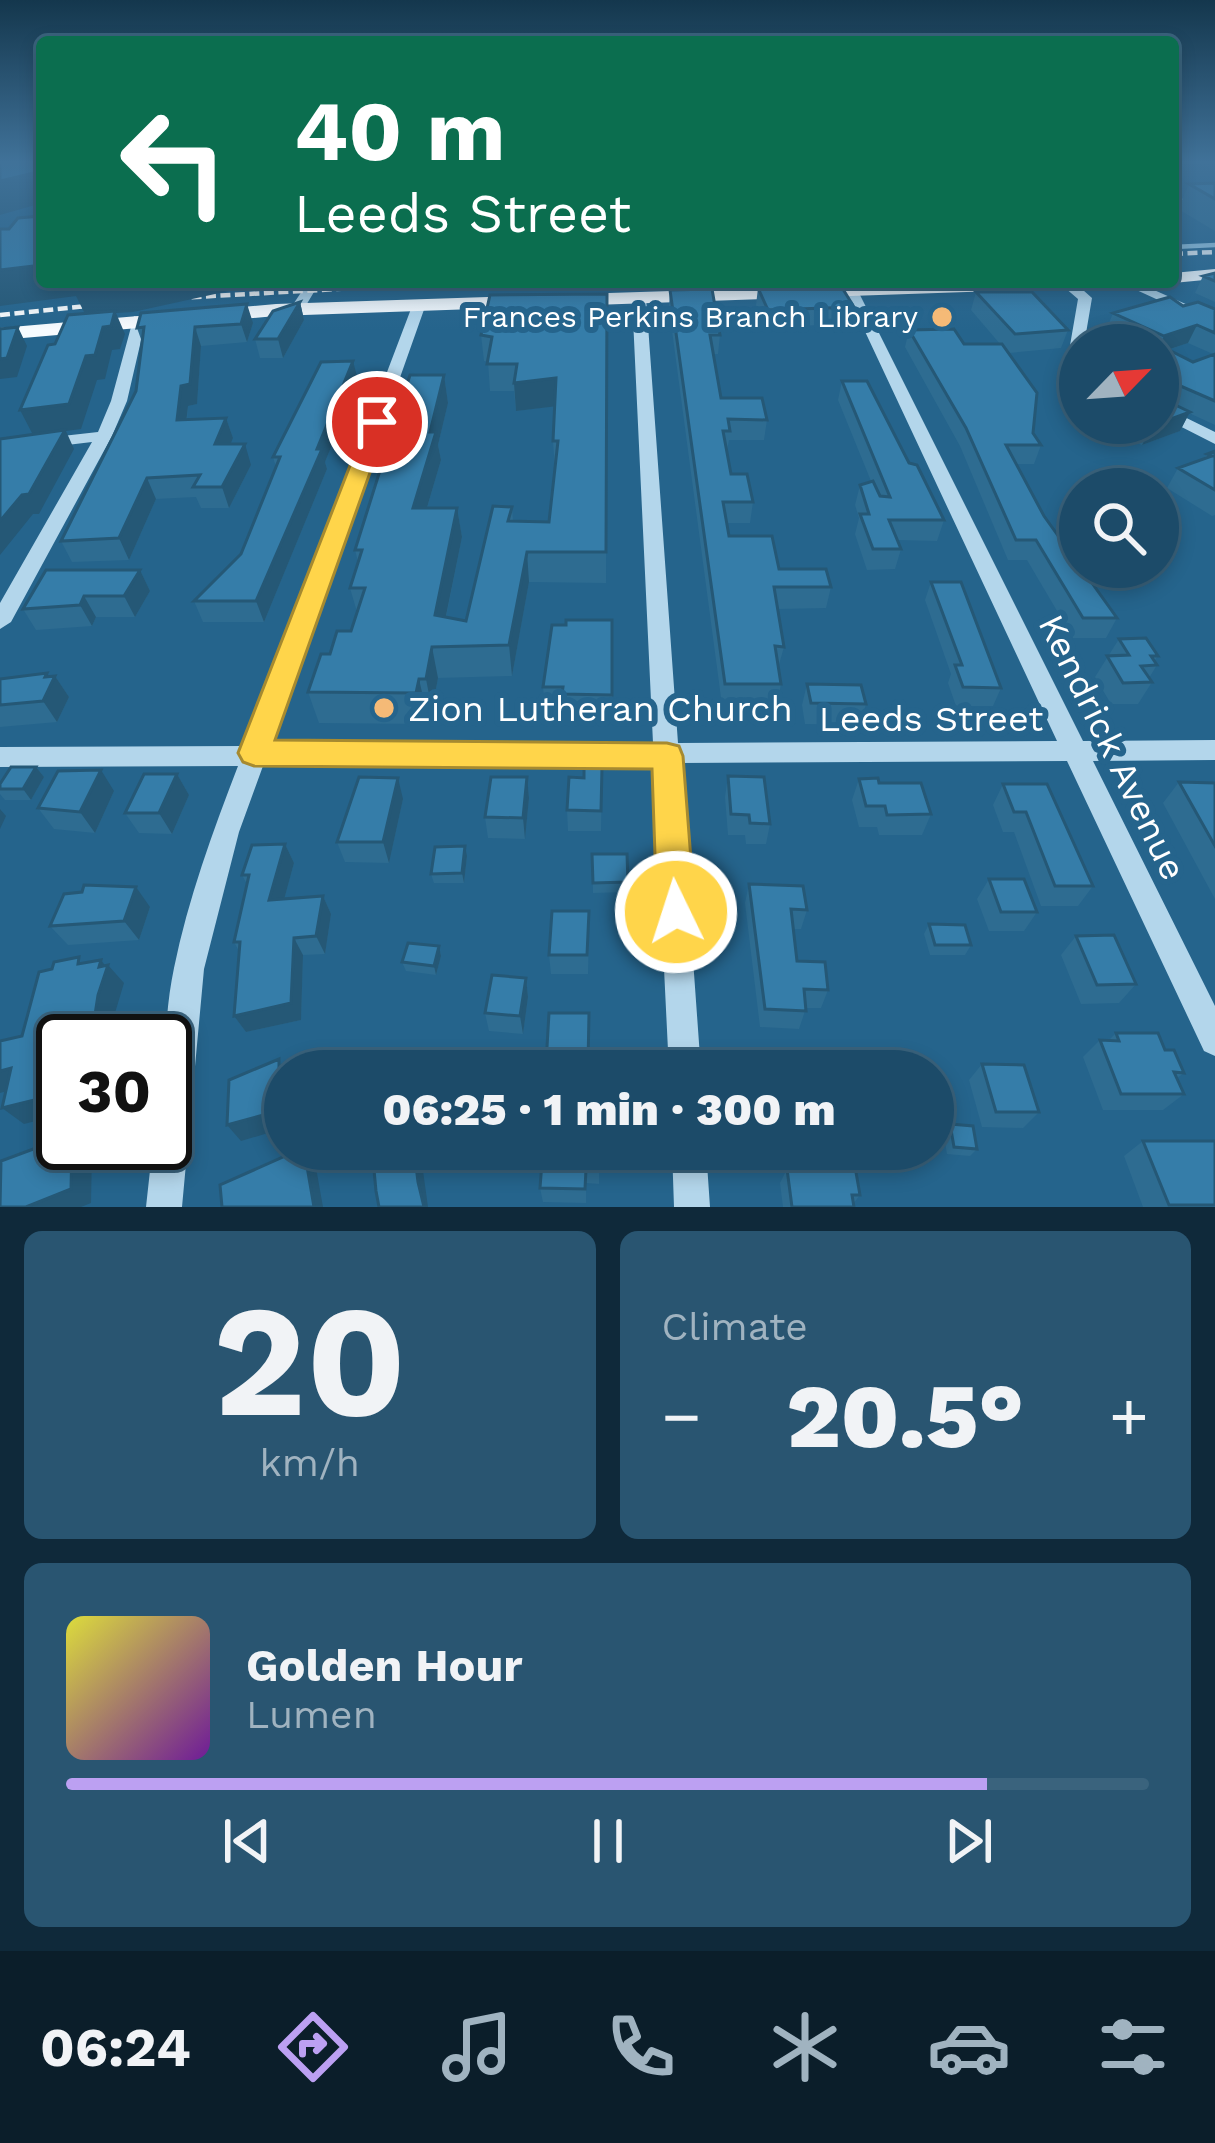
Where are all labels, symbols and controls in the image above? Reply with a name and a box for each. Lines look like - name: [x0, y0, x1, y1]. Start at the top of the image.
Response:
- text: 40 m: [294, 82, 505, 180]
- icon: left: [96, 84, 252, 240]
- text: Leeds Street: [294, 182, 631, 245]
- place label: Frances Perkins Branch Library: [462, 299, 919, 334]
- marker: Frances Perkins Branch Library: [929, 304, 955, 330]
- north arrow: [1059, 324, 1179, 444]
- map controls: [1059, 324, 1179, 588]
- pin: [326, 371, 428, 473]
- icon: arrive: [344, 389, 410, 455]
- button: search: [1059, 468, 1179, 588]
- street label: Kendrick Avenue: [1030, 608, 1195, 887]
- place label: Zion Lutheran Church: [408, 688, 793, 730]
- marker: Zion Lutheran Church: [371, 695, 397, 721]
- street label: Leeds Street: [819, 698, 1043, 740]
- position arrow: [613, 849, 739, 975]
- speed limit sign: 30: [36, 1014, 192, 1170]
- text: 06:25 · 1 min · 300 m: [382, 1083, 836, 1136]
- text: 20: [213, 1270, 406, 1453]
- text: Climate: [662, 1304, 808, 1349]
- text: 20.5°: [787, 1363, 1024, 1469]
- text: −: [662, 1378, 701, 1455]
- text: +: [1109, 1378, 1149, 1455]
- text: km/h: [260, 1440, 360, 1485]
- text: Golden Hour: [246, 1639, 523, 1692]
- text: Lumen: [246, 1692, 377, 1737]
- icon: previous: [214, 1808, 280, 1874]
- icon: pause: [575, 1808, 641, 1874]
- icon: next: [936, 1808, 1002, 1874]
- icon: directions: [271, 2005, 355, 2089]
- icon: music: [435, 2005, 519, 2089]
- icon: phone: [599, 2005, 683, 2089]
- icon: climate: [763, 2005, 847, 2089]
- icon: car: [927, 2005, 1011, 2089]
- icon: filters: [1091, 2005, 1175, 2089]
- text: 06:24: [40, 2016, 191, 2079]

